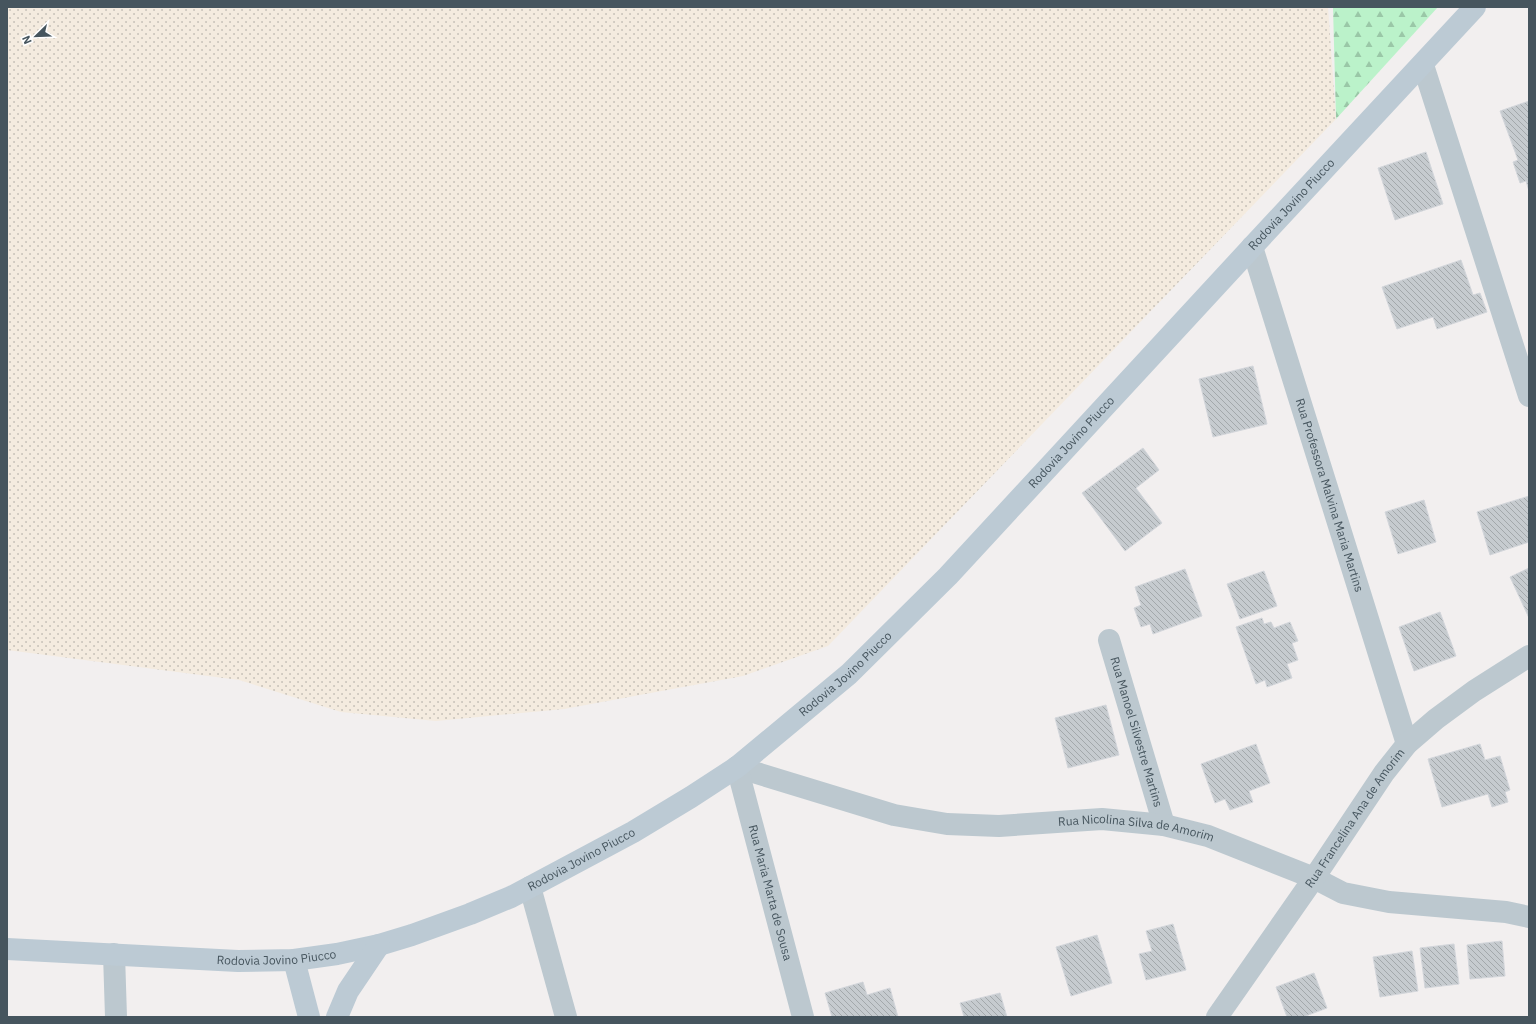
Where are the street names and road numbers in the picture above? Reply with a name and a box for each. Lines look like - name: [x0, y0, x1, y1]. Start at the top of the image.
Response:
- street label: Rodovia Jovino Piucco: [1245, 155, 1338, 253]
- street label: Rodovia Jovino Piucco: [1025, 393, 1118, 491]
- street label: Rua Professora Malvina Maria Martins: [1293, 396, 1367, 594]
- street label: Rodovia Jovino Piucco: [796, 628, 895, 719]
- street label: Rua Manoel Silvestre Martins: [1107, 655, 1166, 809]
- street label: Rua Francelina Ana de Amorim: [1301, 745, 1408, 891]
- street label: Rua Nicolina Silva de Amorim: [1057, 811, 1217, 845]
- street label: Rua Maria Marta de Sousa: [746, 823, 796, 963]
- street label: Rodovia Jovino Piucco: [525, 824, 638, 894]
- street label: Rodovia Jovino Piucco: [216, 946, 337, 968]

